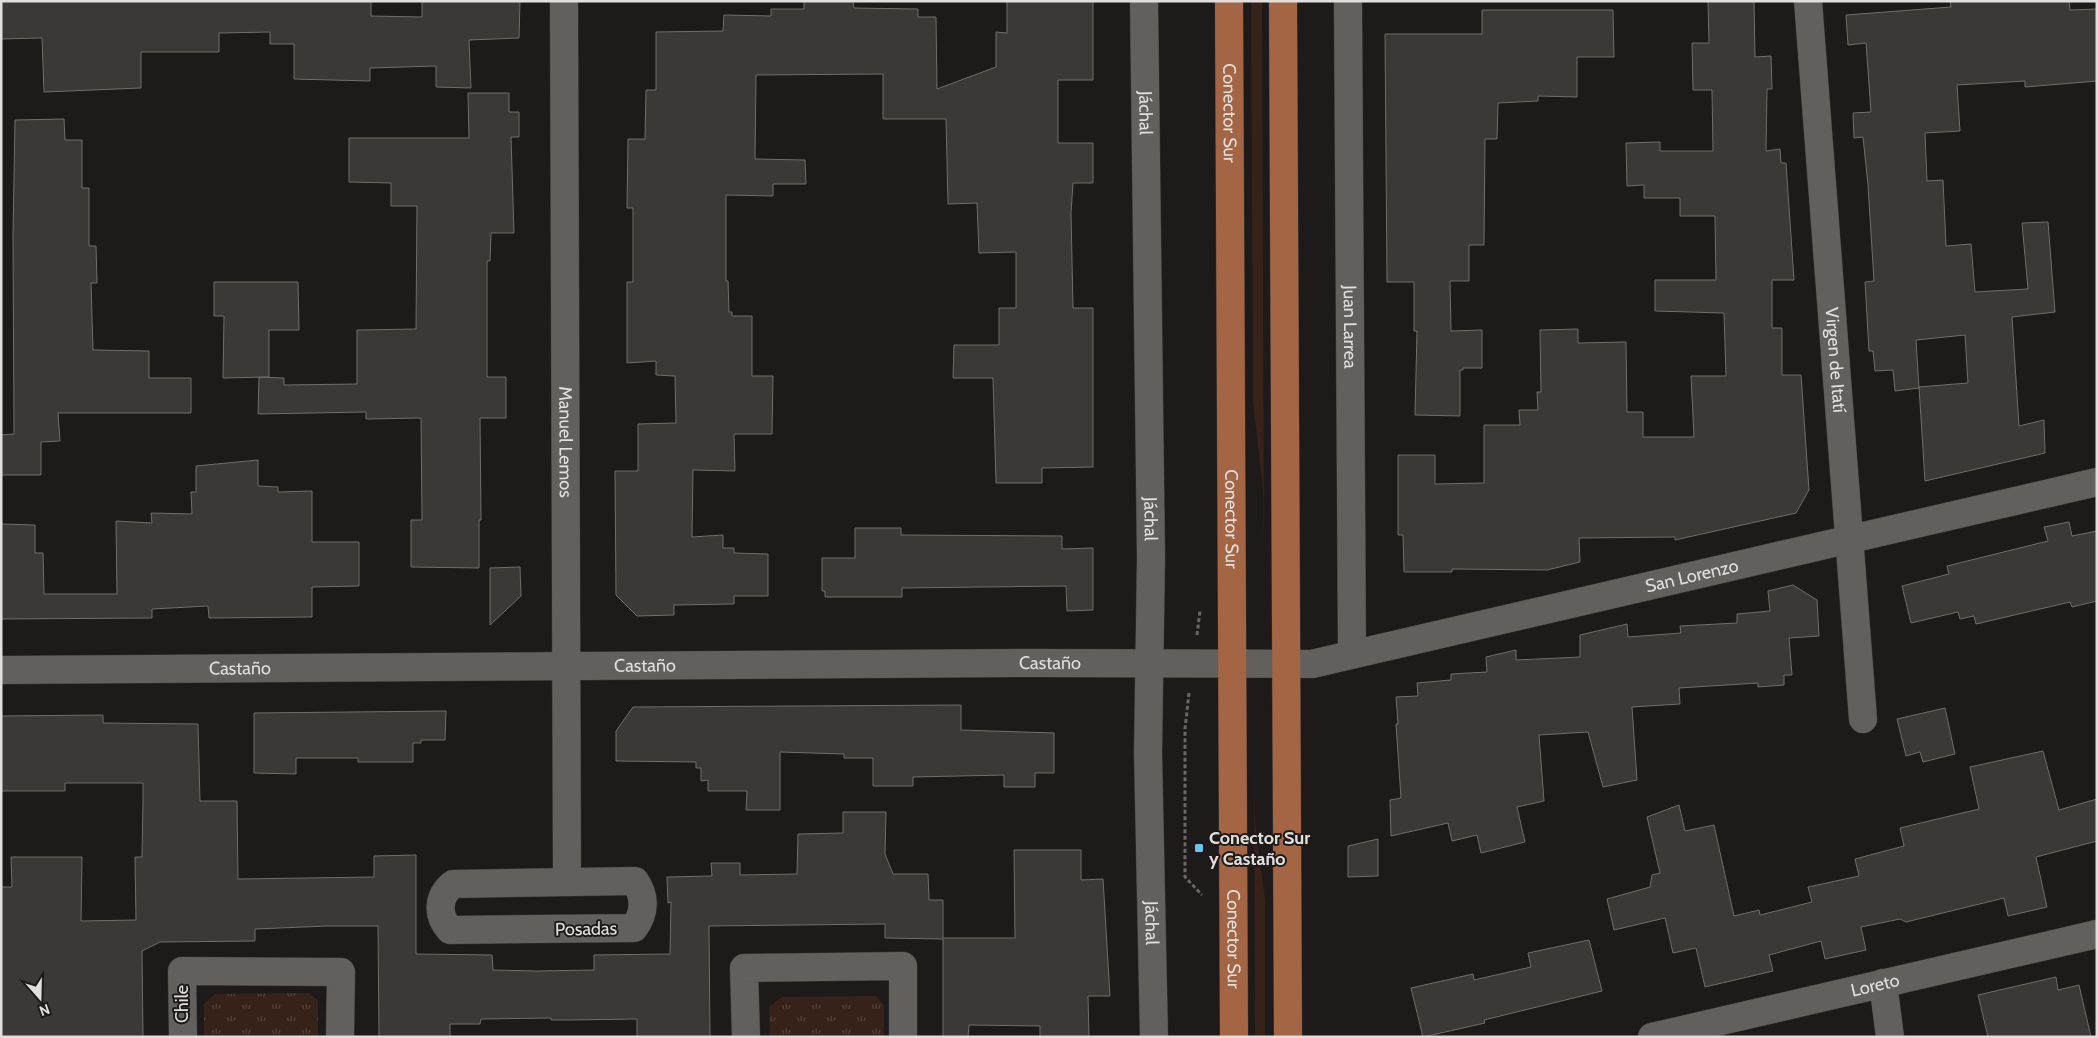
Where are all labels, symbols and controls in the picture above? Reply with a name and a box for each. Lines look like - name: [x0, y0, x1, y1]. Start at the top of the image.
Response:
- street label: Conector Sur: [1218, 63, 1241, 163]
- street label: Jáchal: [1134, 90, 1157, 136]
- street label: Juan Larrea: [1339, 284, 1361, 369]
- street label: Virgen de Itatí: [1820, 306, 1851, 414]
- street label: Manuel Lemos: [554, 386, 577, 498]
- street label: Conector Sur: [1220, 469, 1243, 569]
- street label: Jáchal: [1139, 496, 1162, 542]
- street label: San Lorenzo: [1643, 554, 1741, 597]
- street label: Castaño: [1019, 652, 1081, 674]
- street label: Castaño: [614, 654, 676, 677]
- street label: Castaño: [209, 657, 271, 680]
- place label: Conector Sur y Castaño: [1209, 827, 1310, 870]
- marker: Conector Sur y Castaño: [1193, 842, 1205, 854]
- street label: Conector Sur: [1222, 889, 1245, 989]
- street label: Jáchal: [1140, 900, 1163, 946]
- street label: Posadas: [555, 917, 617, 941]
- street label: Loreto: [1849, 969, 1902, 1002]
- north arrow: [15, 973, 65, 1023]
- street label: Chile: [171, 985, 193, 1023]
- text: N: [37, 1000, 52, 1020]

